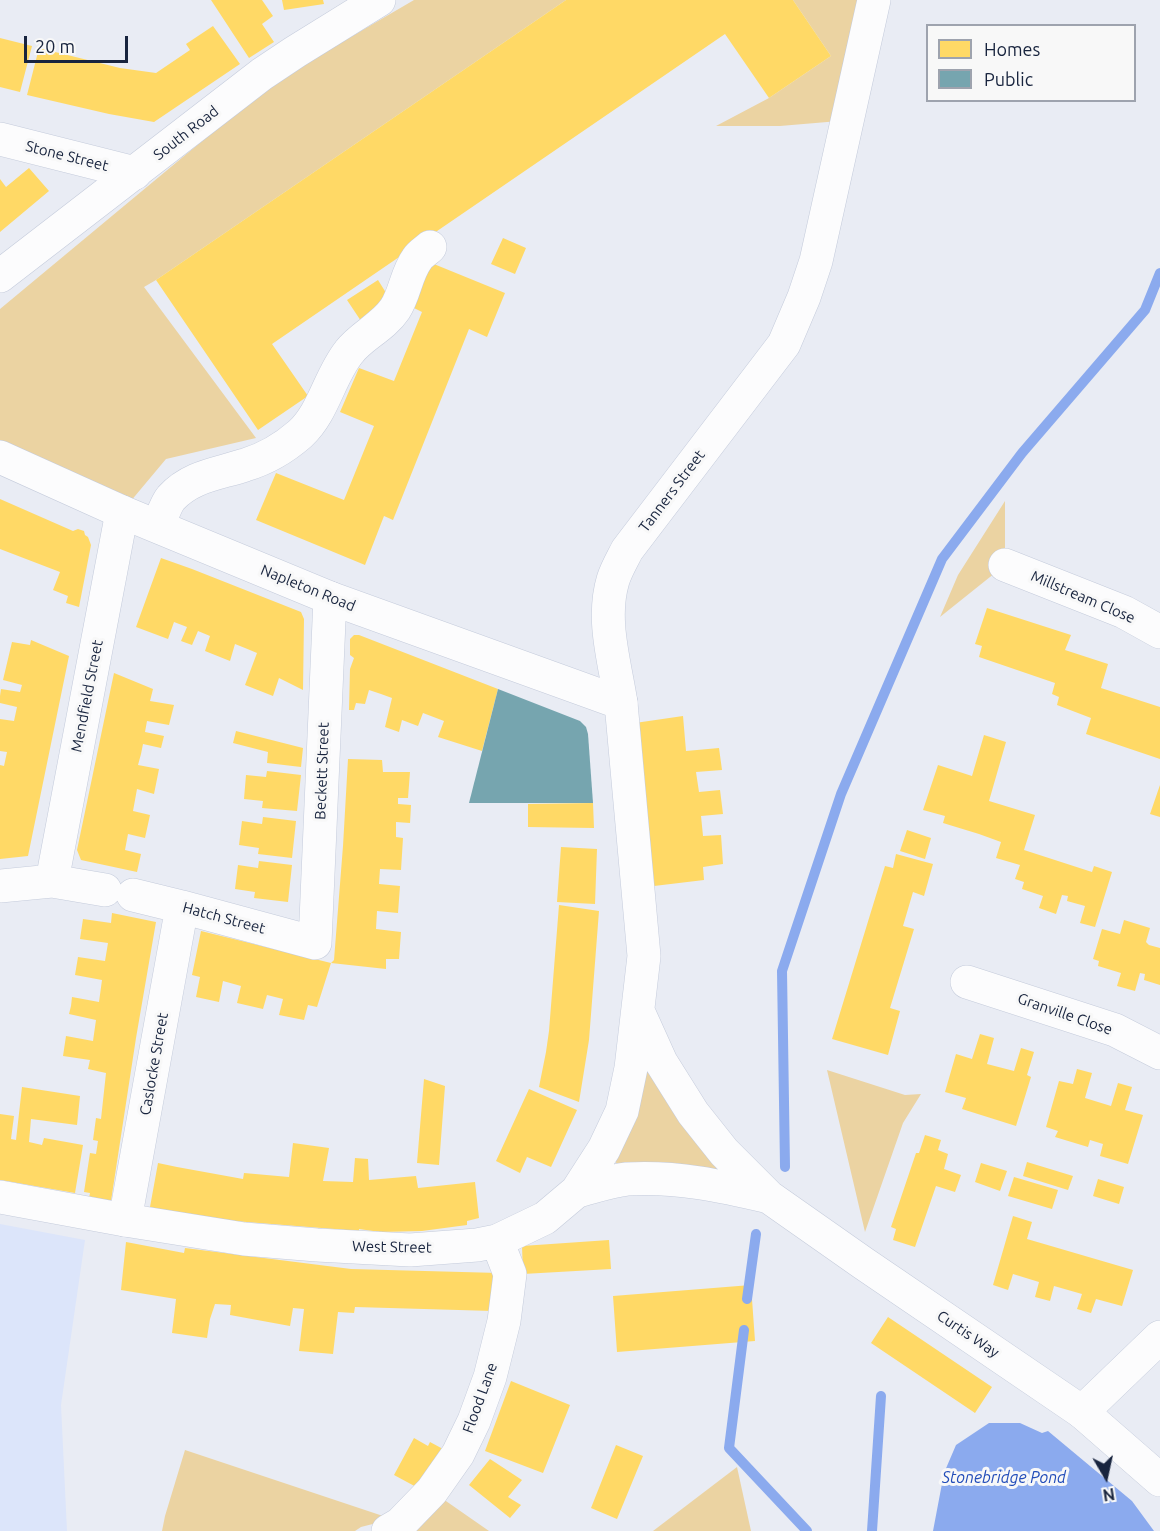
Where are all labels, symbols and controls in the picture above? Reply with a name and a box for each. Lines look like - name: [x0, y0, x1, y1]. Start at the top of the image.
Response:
- scale bar: [27, 24, 130, 62]
- legend: [926, 24, 1136, 102]
- text: 20 m: [35, 36, 75, 56]
- text: Homes: [984, 39, 1040, 59]
- text: Public: [984, 69, 1033, 89]
- street label: South Road: [150, 102, 222, 164]
- street label: Stone Street: [24, 137, 110, 175]
- street label: Tanners Street: [635, 446, 709, 536]
- street label: Napleton Road: [258, 561, 358, 615]
- street label: Millstream Close: [1028, 567, 1138, 627]
- street label: Mendfield Street: [67, 638, 107, 754]
- street label: Beckett Street: [311, 722, 333, 820]
- street label: Hatch Street: [181, 898, 267, 938]
- street label: Granville Close: [1015, 989, 1115, 1039]
- street label: Caslocke Street: [136, 1011, 172, 1117]
- street label: West Street: [352, 1237, 432, 1257]
- street label: Curtis Way: [933, 1307, 1003, 1361]
- street label: Flood Lane: [459, 1360, 501, 1436]
- north arrow: [1076, 1447, 1136, 1507]
- water label: Stonebridge Pond: [942, 1468, 1066, 1488]
- text: N: [1102, 1485, 1116, 1505]

